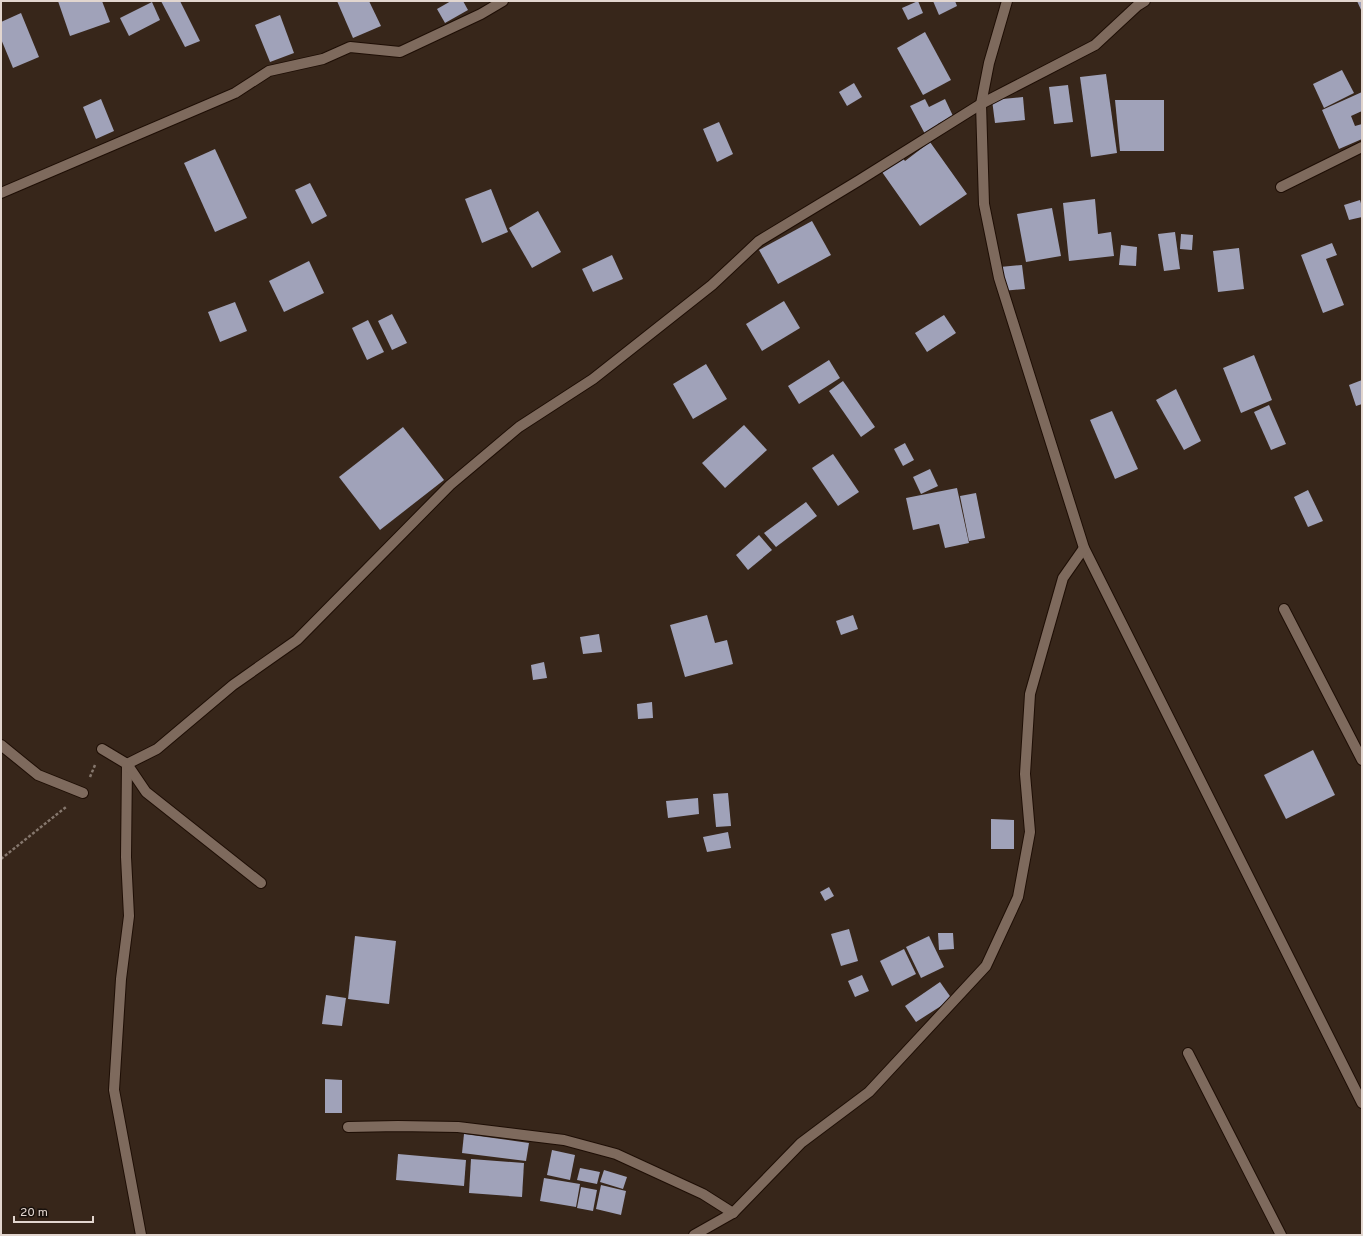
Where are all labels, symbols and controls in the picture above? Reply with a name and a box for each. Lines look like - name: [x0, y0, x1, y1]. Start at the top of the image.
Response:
- scale bar: [14, 1198, 93, 1224]
- text: 20 m: [20, 1205, 48, 1221]

